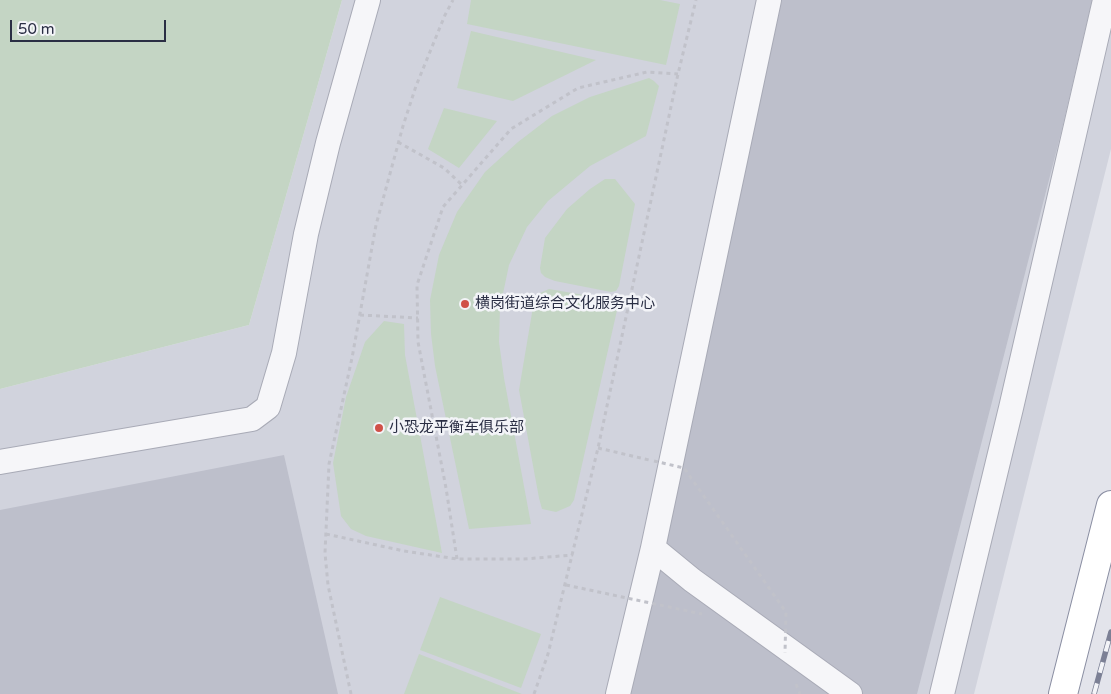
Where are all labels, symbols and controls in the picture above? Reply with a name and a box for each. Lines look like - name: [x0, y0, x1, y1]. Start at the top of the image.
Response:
- scale bar: [12, 10, 169, 42]
- text: 50 m: [18, 20, 55, 38]
- place label: 横岗街道综合文化服务中心: [475, 295, 655, 313]
- marker: 横岗街道综合文化服务中心: [459, 298, 471, 310]
- place label: 小恐龙平衡车俱乐部: [389, 419, 524, 437]
- marker: 小恐龙平衡车俱乐部: [373, 422, 385, 434]

